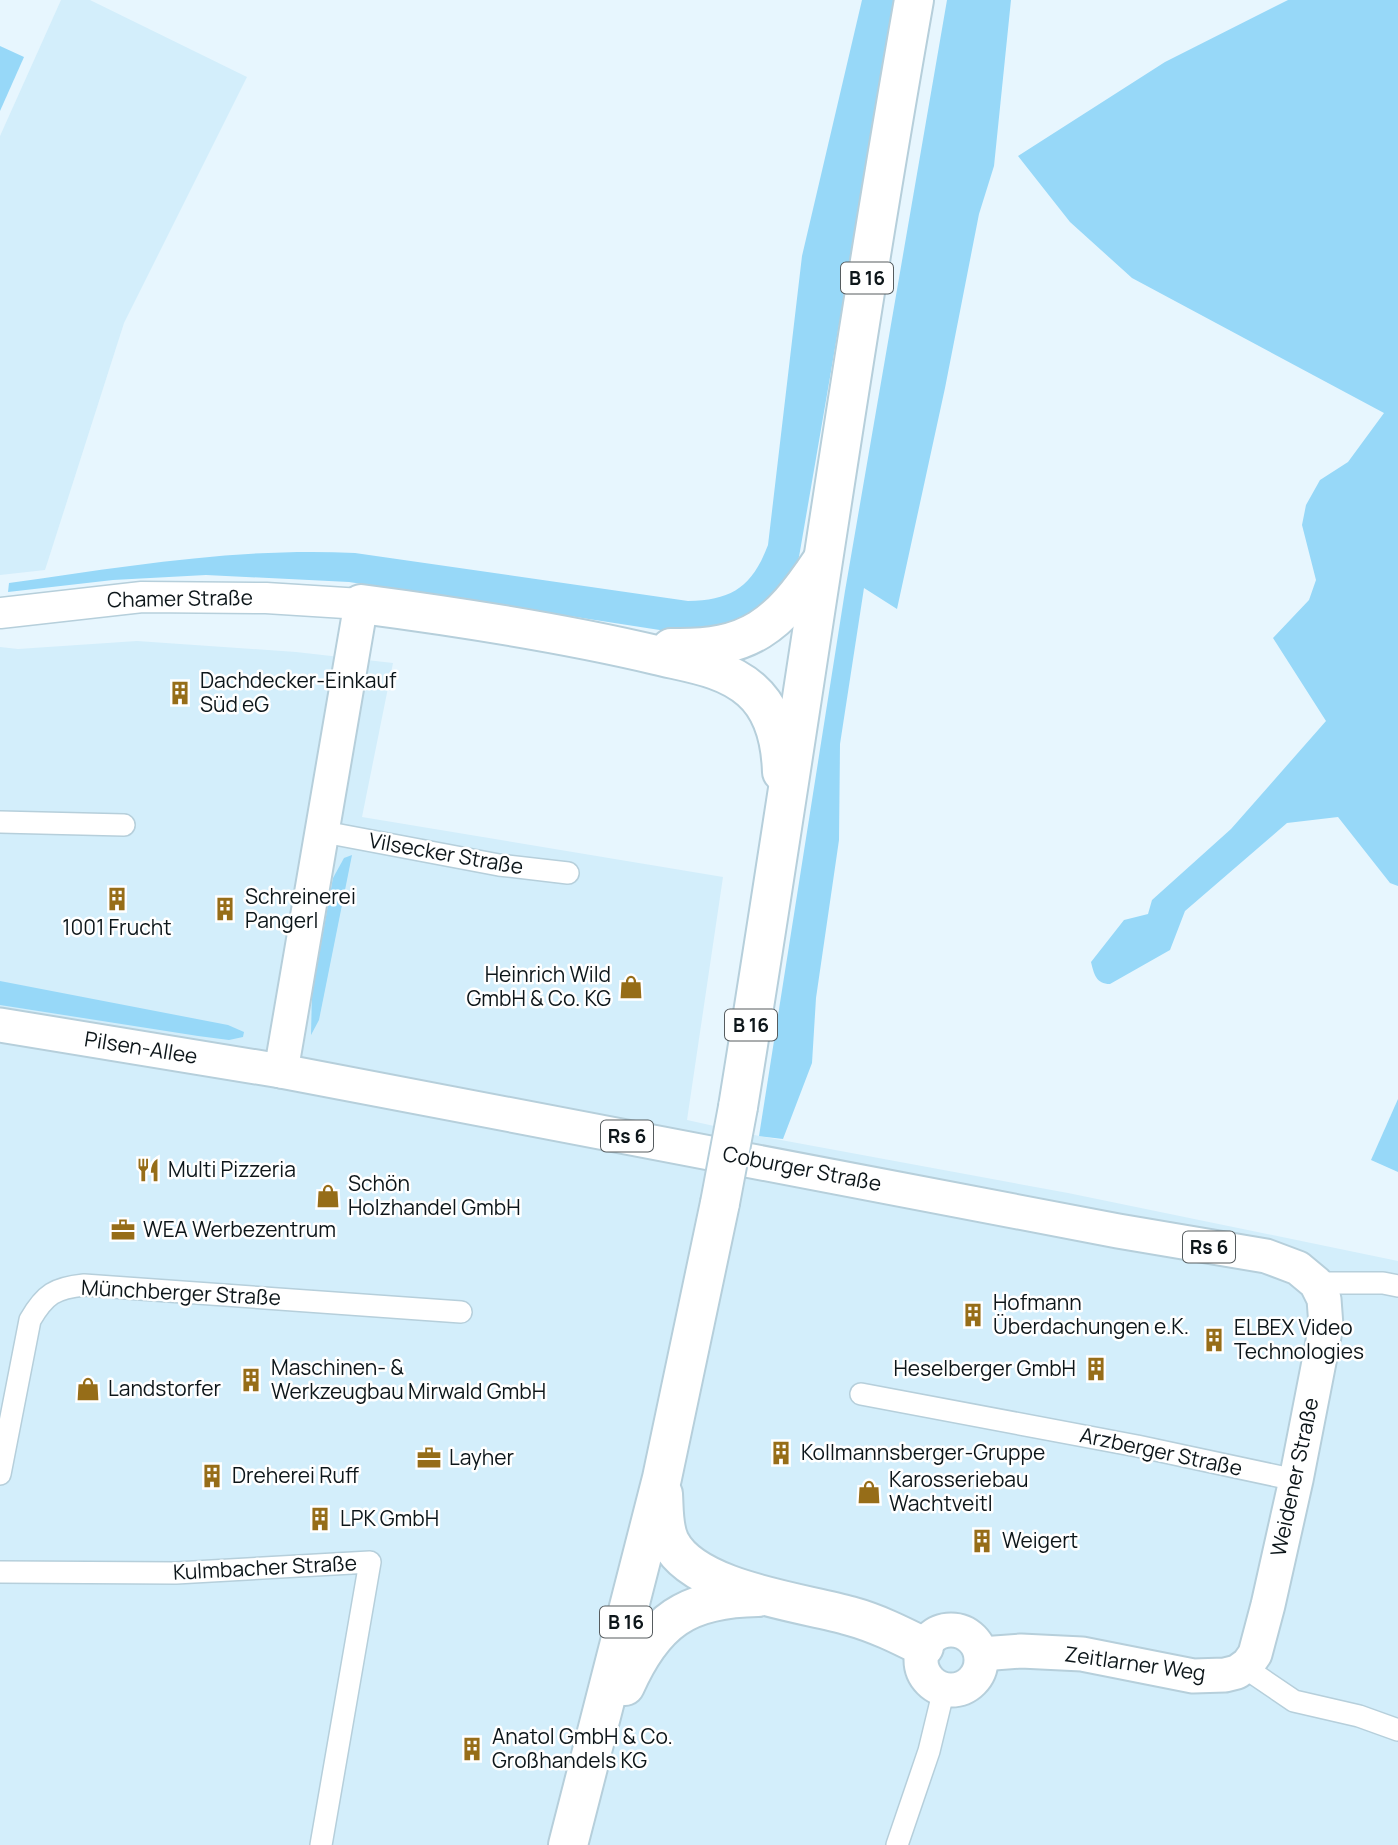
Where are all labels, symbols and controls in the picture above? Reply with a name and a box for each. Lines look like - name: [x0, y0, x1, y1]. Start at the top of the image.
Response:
- road number: B 16: [841, 262, 893, 294]
- street label: Chamer Straße: [107, 583, 253, 613]
- place label: Dachdecker-Einkauf Süd eG: [200, 666, 397, 718]
- building icon: Dachdecker-Einkauf Süd eG: [166, 679, 194, 707]
- street label: Vilsecker Straße: [367, 826, 526, 880]
- place label: Schreinerei Pangerl: [245, 882, 356, 934]
- building icon: 1001 Frucht: [103, 885, 131, 913]
- building icon: Schreinerei Pangerl: [211, 895, 239, 923]
- place label: 1001 Frucht: [62, 913, 172, 941]
- place label: Heinrich Wild GmbH & Co. KG: [466, 960, 611, 1012]
- shop icon: Heinrich Wild GmbH & Co. KG: [617, 973, 645, 1001]
- road number: B 16: [725, 1009, 777, 1040]
- street label: Pilsen-Allee: [83, 1024, 200, 1070]
- road number: Rs 6: [601, 1120, 653, 1152]
- street label: Coburger Straße: [720, 1139, 884, 1197]
- place label: Multi Pizzeria: [168, 1155, 296, 1183]
- restaurant icon: Multi Pizzeria: [134, 1156, 162, 1184]
- place label: Schön Holzhandel GmbH: [348, 1169, 521, 1221]
- shop icon: Schön Holzhandel GmbH: [314, 1182, 342, 1210]
- place label: WEA Werbezentrum: [143, 1215, 336, 1243]
- office icon: WEA Werbezentrum: [109, 1216, 137, 1244]
- road number: Rs 6: [1183, 1232, 1235, 1262]
- street label: Münchberger Straße: [80, 1273, 282, 1311]
- place label: Hofmann Überdachungen e.K.: [993, 1288, 1189, 1340]
- building icon: Hofmann Überdachungen e.K.: [959, 1301, 987, 1329]
- place label: ELBEX Video Technologies: [1234, 1313, 1364, 1365]
- building icon: ELBEX Video Technologies: [1200, 1326, 1228, 1354]
- place label: Maschinen- & Werkzeugbau Mirwald GmbH: [271, 1353, 546, 1405]
- place label: Heselberger GmbH: [893, 1354, 1076, 1382]
- building icon: Heselberger GmbH: [1082, 1355, 1110, 1383]
- building icon: Maschinen- & Werkzeugbau Mirwald GmbH: [237, 1366, 265, 1394]
- place label: Landstorfer: [108, 1374, 222, 1402]
- shop icon: Landstorfer: [74, 1375, 102, 1403]
- street label: Weidener Straße: [1264, 1395, 1324, 1559]
- street label: Arzberger Straße: [1077, 1420, 1245, 1482]
- place label: Kollmannsberger-Gruppe: [801, 1438, 1045, 1466]
- building icon: Kollmannsberger-Gruppe: [767, 1439, 795, 1467]
- place label: Layher: [449, 1443, 515, 1471]
- office icon: Layher: [415, 1444, 443, 1472]
- place label: Dreherei Ruff: [232, 1461, 359, 1489]
- building icon: Dreherei Ruff: [198, 1462, 226, 1490]
- place label: Karosseriebau Wachtveitl: [889, 1465, 1028, 1517]
- shop icon: Karosseriebau Wachtveitl: [855, 1478, 883, 1506]
- place label: LPK GmbH: [340, 1504, 439, 1532]
- building icon: LPK GmbH: [306, 1505, 334, 1533]
- place label: Weigert: [1002, 1526, 1078, 1554]
- building icon: Weigert: [968, 1527, 996, 1555]
- street label: Kulmbacher Straße: [172, 1548, 358, 1586]
- road number: B 16: [600, 1606, 652, 1638]
- street label: Zeitlarner Weg: [1063, 1639, 1207, 1687]
- place label: Anatol GmbH & Co. Großhandels KG: [492, 1722, 673, 1774]
- building icon: Anatol GmbH & Co. Großhandels KG: [458, 1735, 486, 1763]

